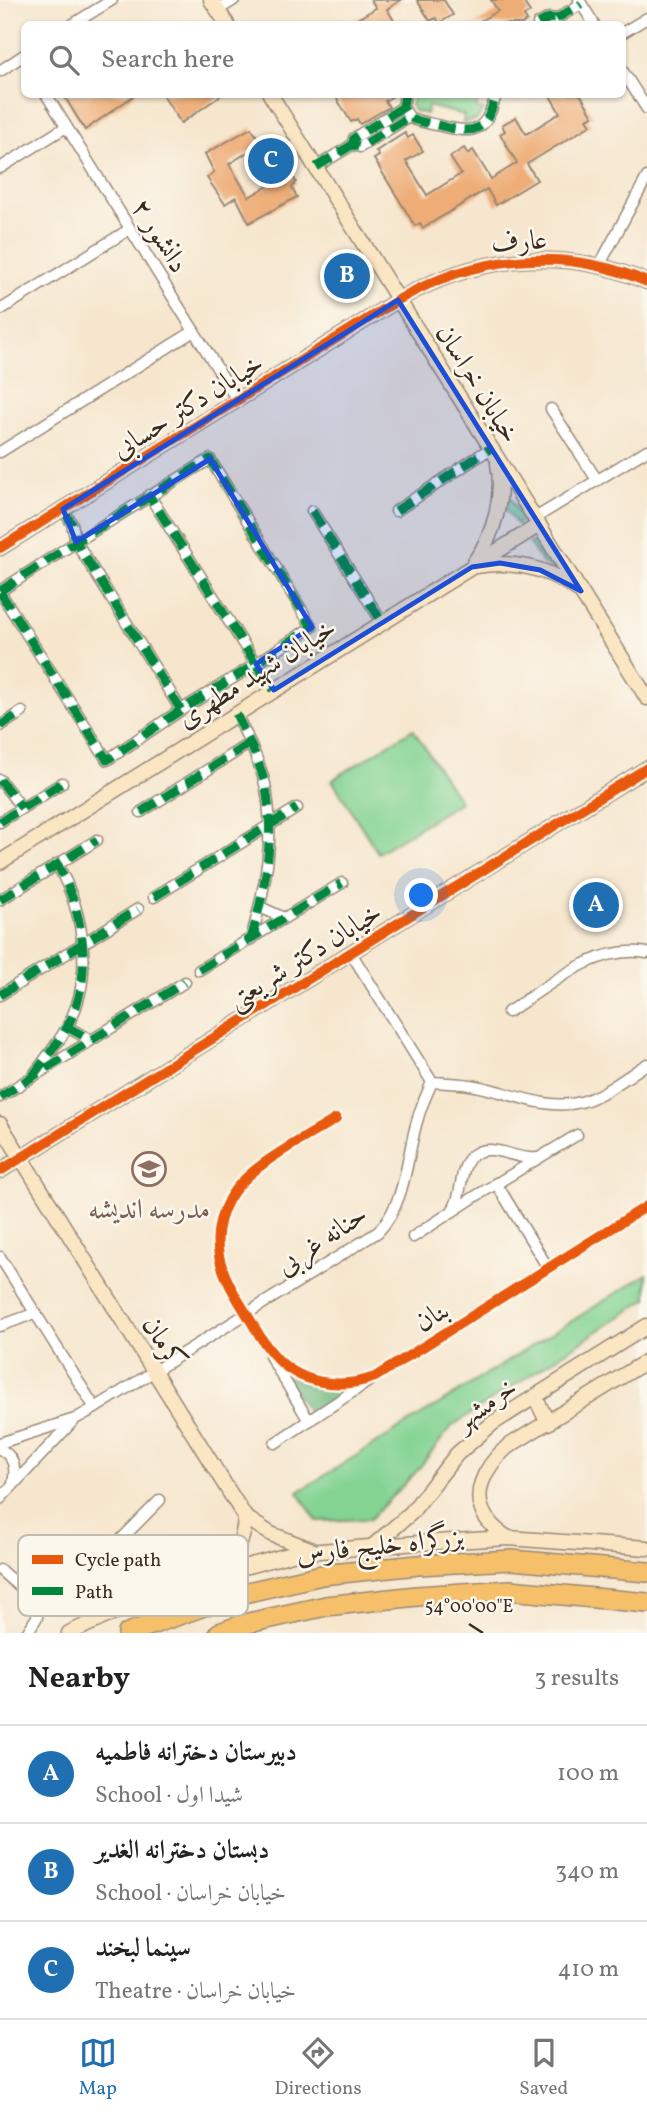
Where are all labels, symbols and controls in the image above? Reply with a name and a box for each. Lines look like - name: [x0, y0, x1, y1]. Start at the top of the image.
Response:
- search box: [21, 21, 626, 98]
- icon: search: [45, 41, 83, 79]
- text: Search here: [101, 42, 234, 78]
- pin: C: [248, 135, 294, 187]
- street label: دانشور ۲: [121, 191, 197, 281]
- street label: عارف: [490, 221, 548, 264]
- pin: B: [324, 250, 370, 302]
- street label: خیابان خراسان: [425, 317, 529, 451]
- street label: خیابان دکتر حسابی: [105, 345, 272, 469]
- street label: خیابان شهید مطهری: [170, 610, 345, 739]
- your location: [404, 878, 438, 912]
- pin: A: [573, 879, 619, 931]
- street label: خیابان دکتر شریعتی: [220, 894, 390, 1020]
- school or university icon: مدرسه اندیشه: [130, 1150, 168, 1188]
- place label: مدرسه اندیشه: [88, 1191, 210, 1230]
- street label: حنانه غربی: [269, 1196, 376, 1286]
- street label: بنان: [408, 1292, 457, 1343]
- street label: کرمان: [131, 1309, 195, 1378]
- street label: خرمشهر: [445, 1369, 526, 1443]
- street label: بزرگراه خلیج فارس: [294, 1517, 466, 1578]
- legend: [18, 1535, 248, 1616]
- text: Cycle path: [75, 1548, 161, 1574]
- text: Path: [75, 1580, 113, 1606]
- text: 54°00'00"E: [425, 1595, 514, 1620]
- text: Nearby: [28, 1658, 130, 1700]
- text: 3 results: [534, 1663, 619, 1695]
- text: دبیرستان دخترانه فاطمیه: [95, 1735, 297, 1771]
- text: A: [43, 1758, 59, 1790]
- text: 100 m: [557, 1758, 619, 1790]
- text: School · شیدا اول: [95, 1780, 243, 1812]
- text: دبستان دخترانه الغدیر: [95, 1833, 269, 1869]
- text: B: [43, 1856, 59, 1888]
- text: 340 m: [555, 1856, 619, 1888]
- text: School · خیابان خراسان: [95, 1878, 286, 1910]
- text: سینما لبخند: [95, 1931, 191, 1967]
- text: C: [44, 1954, 58, 1986]
- text: 410 m: [558, 1954, 619, 1986]
- text: Theatre · خیابان خراسان: [95, 1976, 296, 2008]
- tab: Map: [79, 2034, 117, 2102]
- tab: Directions: [275, 2034, 362, 2102]
- tab: Saved: [519, 2034, 568, 2102]

